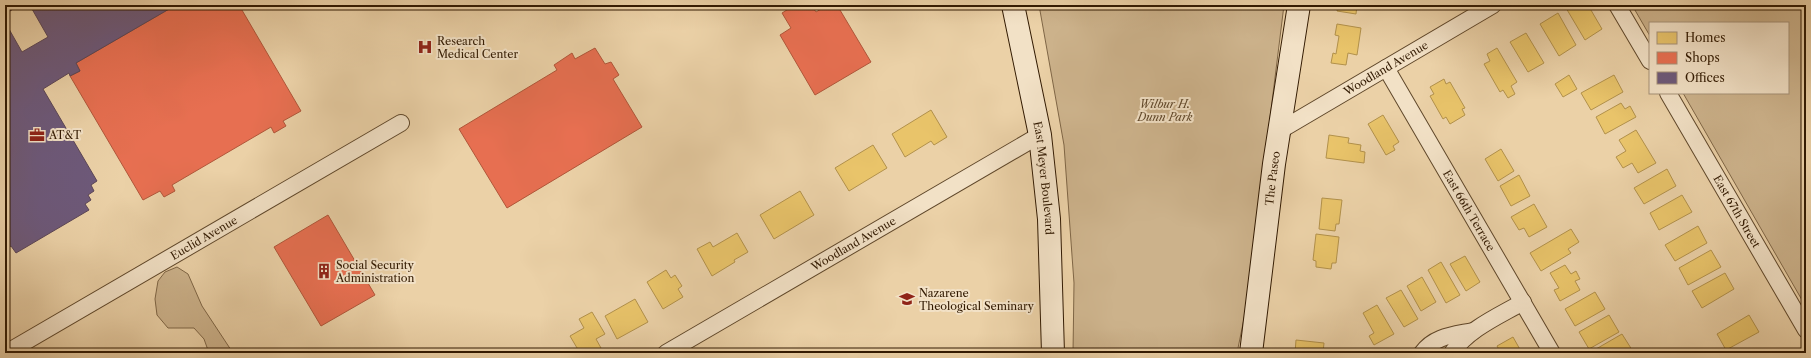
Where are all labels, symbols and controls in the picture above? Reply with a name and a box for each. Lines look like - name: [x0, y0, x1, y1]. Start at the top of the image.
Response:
- legend: [1649, 22, 1789, 94]
- text: Homes: [1685, 30, 1725, 45]
- place label: Research Medical Center: [437, 34, 518, 61]
- hospital icon: Research Medical Center: [416, 38, 434, 56]
- street label: Woodland Avenue: [1340, 38, 1431, 99]
- text: Shops: [1685, 50, 1720, 65]
- text: Offices: [1685, 70, 1725, 85]
- park label: Wilbur H. Dunn Park: [1137, 97, 1193, 124]
- street label: East Meyer Boulevard: [1030, 120, 1056, 235]
- office icon: AT&T: [28, 126, 46, 144]
- place label: AT&T: [48, 128, 82, 142]
- street label: The Paseo: [1262, 150, 1283, 206]
- street label: East 66th Terrace: [1440, 167, 1498, 254]
- street label: East 67th Street: [1710, 173, 1764, 250]
- street label: Euclid Avenue: [168, 213, 240, 263]
- street label: Woodland Avenue: [808, 214, 898, 274]
- place label: Social Security Administration: [335, 258, 415, 285]
- building icon: Social Security Administration: [315, 262, 333, 280]
- place label: Nazarene Theological Seminary: [919, 286, 1035, 313]
- school or university icon: Nazarene Theological Seminary: [898, 290, 916, 308]

